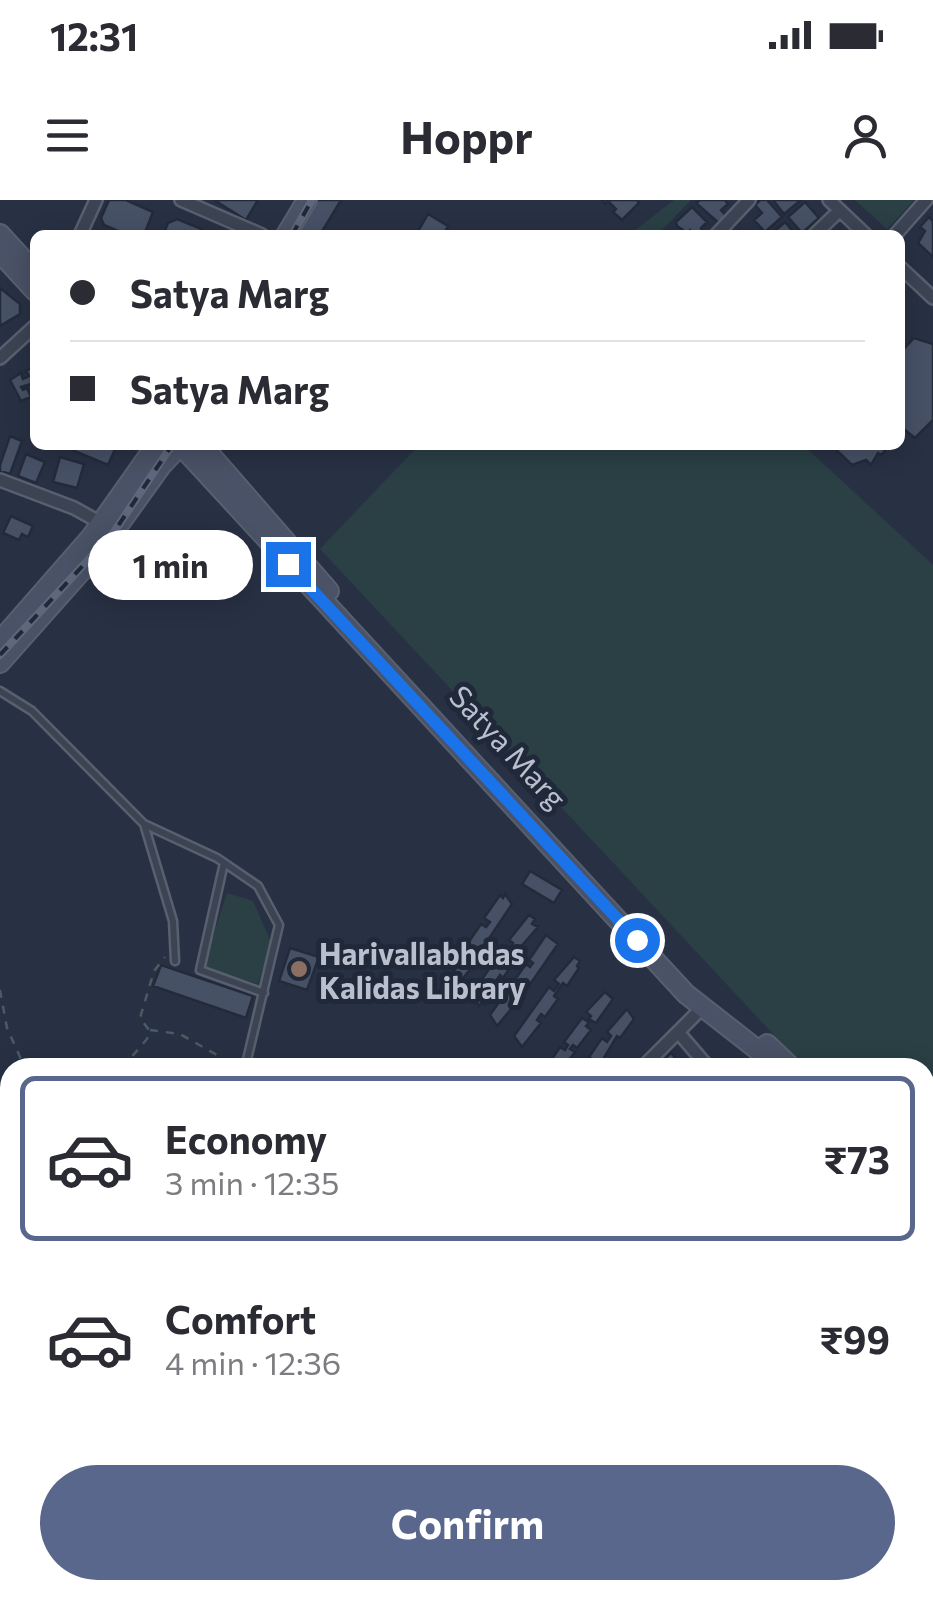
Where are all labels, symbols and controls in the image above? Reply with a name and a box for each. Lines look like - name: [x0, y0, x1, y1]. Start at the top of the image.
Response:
- text: 12:31: [50, 12, 138, 59]
- icon: menu: [40, 108, 95, 163]
- text: Hoppr: [400, 108, 533, 163]
- icon: person: [838, 108, 893, 163]
- text: Satya Marg: [130, 269, 329, 316]
- text: Satya Marg: [130, 365, 329, 412]
- callout: 1 min: [88, 529, 253, 599]
- route end: [266, 542, 311, 587]
- text: 1 min: [133, 545, 208, 585]
- street label: Satya Marg: [443, 677, 575, 815]
- route start: [615, 918, 660, 963]
- place label: Harivallabhdas Kalidas Library: [319, 934, 526, 1005]
- marker: Harivallabhdas Kalidas Library: [288, 958, 310, 980]
- icon: car: [45, 1114, 135, 1204]
- text: Economy: [165, 1115, 327, 1162]
- text: ₹73: [823, 1135, 890, 1182]
- text: 3 min · 12:35: [165, 1162, 339, 1202]
- icon: car: [45, 1294, 135, 1384]
- text: Comfort: [165, 1295, 316, 1342]
- text: ₹99: [820, 1315, 890, 1362]
- text: 4 min · 12:36: [165, 1342, 341, 1382]
- button: Confirm: [40, 1465, 895, 1580]

